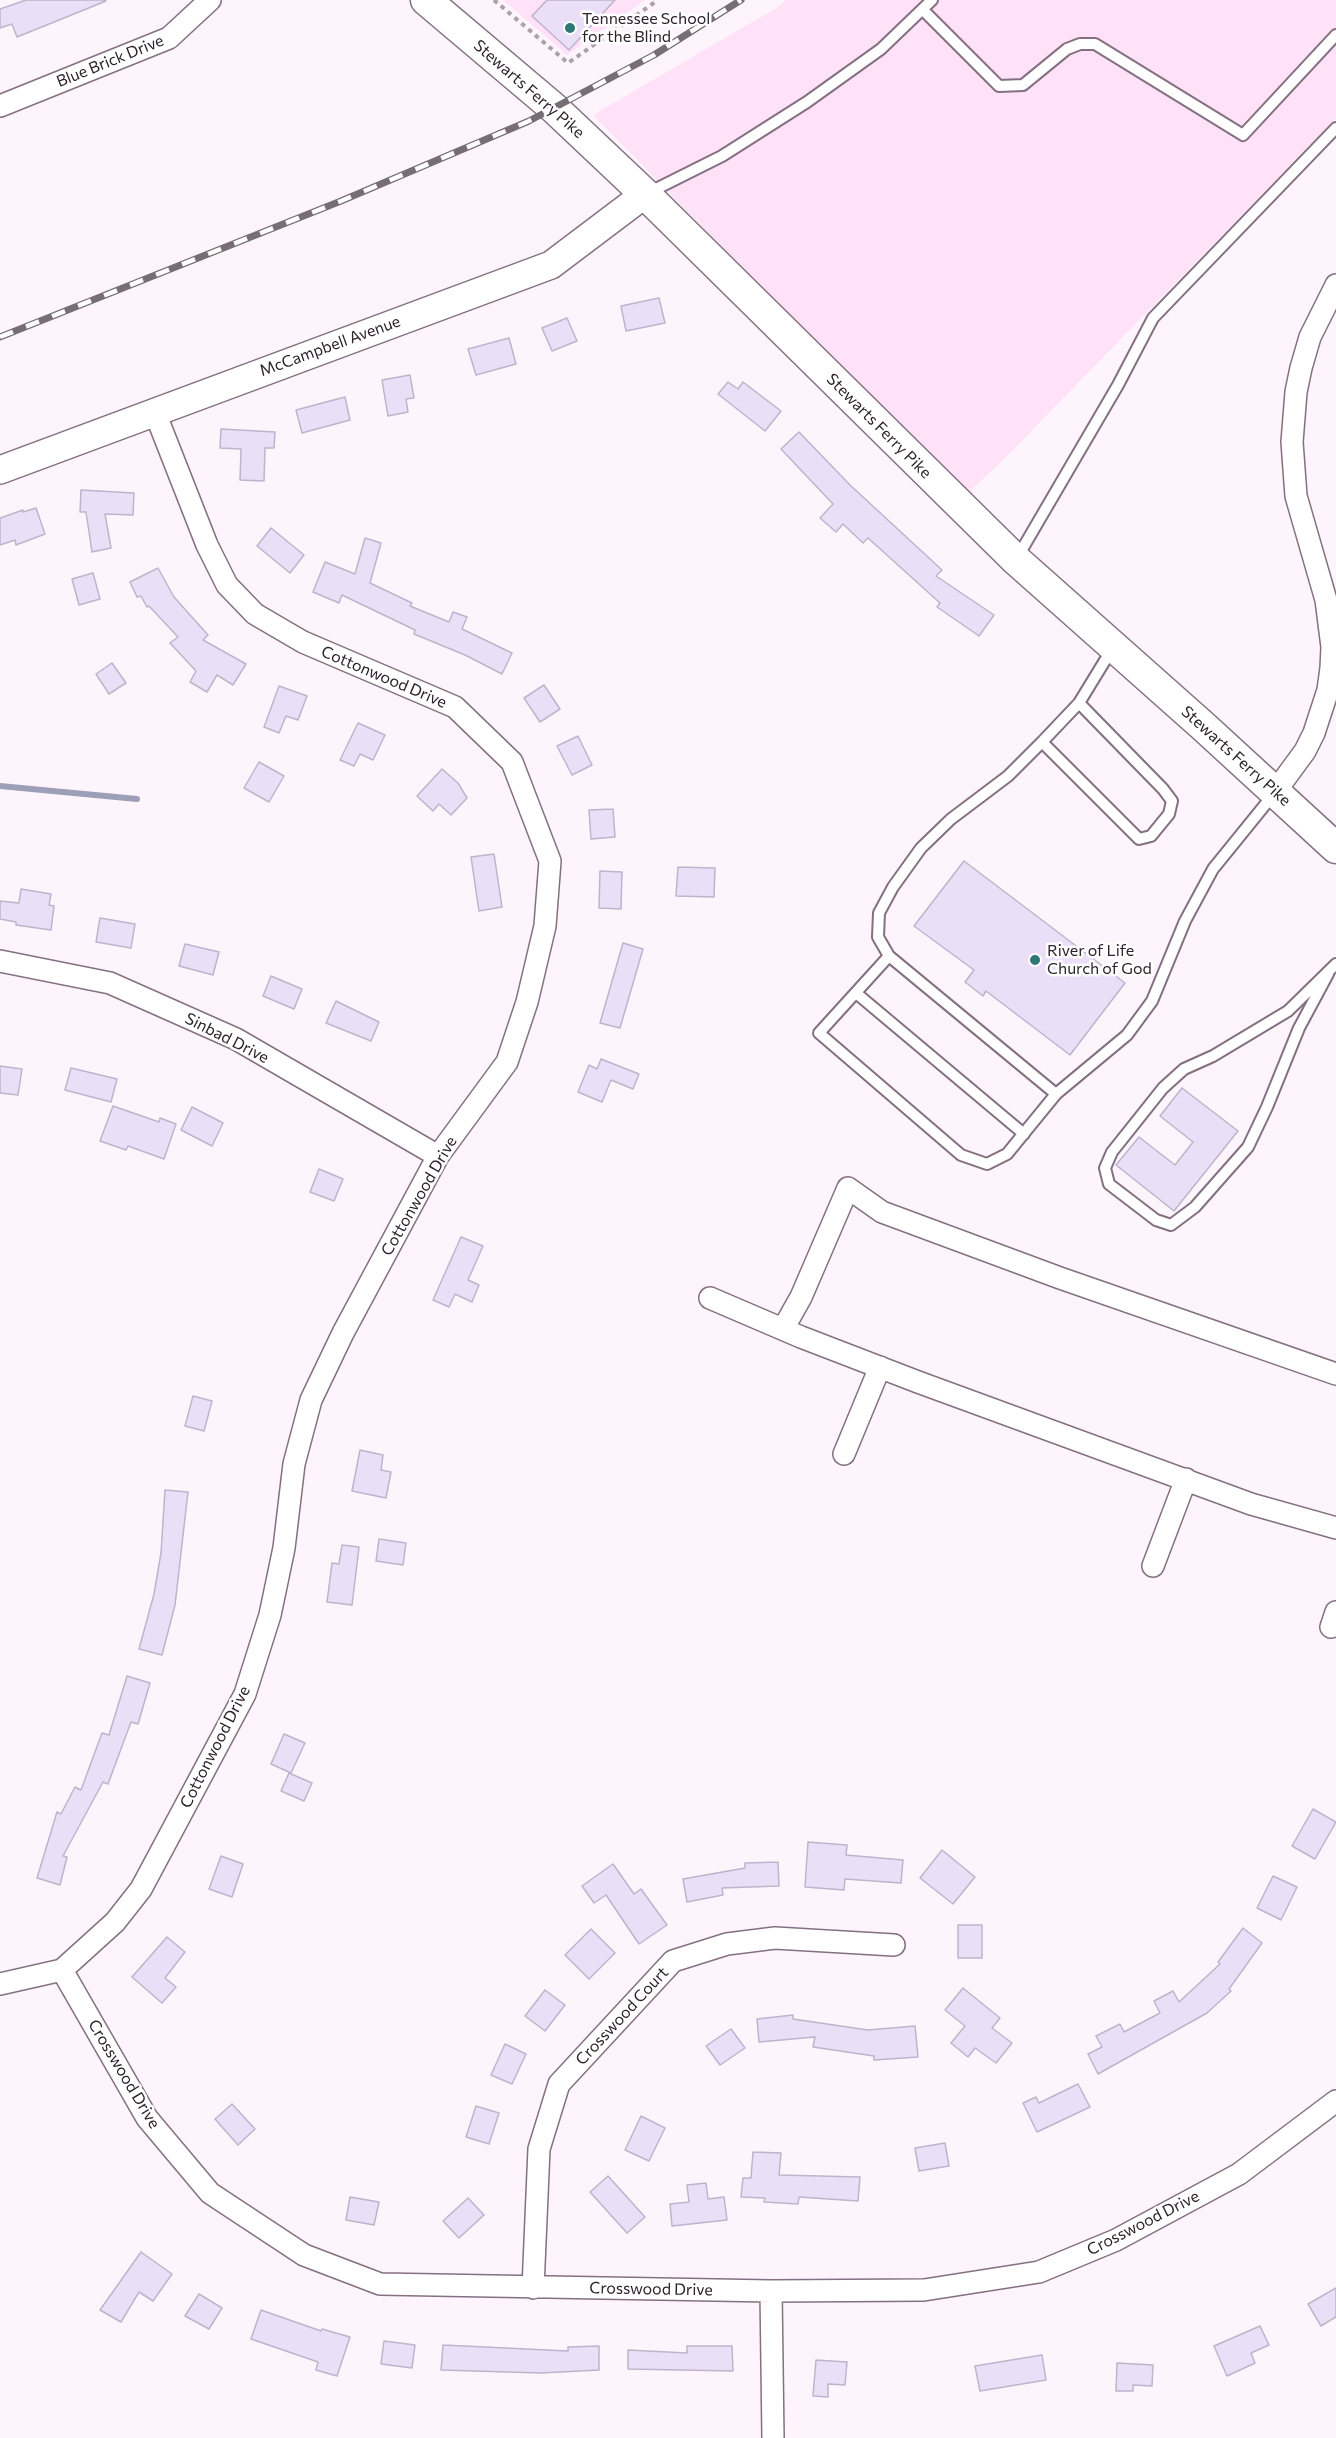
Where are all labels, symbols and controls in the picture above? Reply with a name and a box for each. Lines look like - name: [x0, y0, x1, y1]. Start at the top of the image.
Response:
- place label: Tennessee School for the Blind: [582, 9, 710, 47]
- marker: Tennessee School for the Blind: [563, 21, 577, 35]
- street label: Blue Brick Drive: [54, 31, 166, 91]
- street label: Stewarts Ferry Pike: [470, 36, 588, 142]
- street label: McCampbell Avenue: [257, 312, 403, 380]
- street label: Stewarts Ferry Pike: [823, 370, 935, 482]
- street label: Cottonwood Drive: [318, 642, 450, 712]
- street label: Stewarts Ferry Pike: [1177, 702, 1295, 810]
- place label: River of Life Church of God: [1047, 941, 1152, 979]
- marker: River of Life Church of God: [1028, 953, 1042, 967]
- street label: Sinbad Drive: [182, 1009, 272, 1067]
- street label: Cottonwood Drive: [377, 1133, 461, 1259]
- street label: Cottonwood Drive: [176, 1683, 254, 1811]
- street label: Crosswood Court: [572, 1963, 672, 2069]
- street label: Crosswood Drive: [84, 2016, 164, 2132]
- street label: Crosswood Drive: [1084, 2186, 1202, 2260]
- street label: Crosswood Drive: [589, 2278, 713, 2300]

